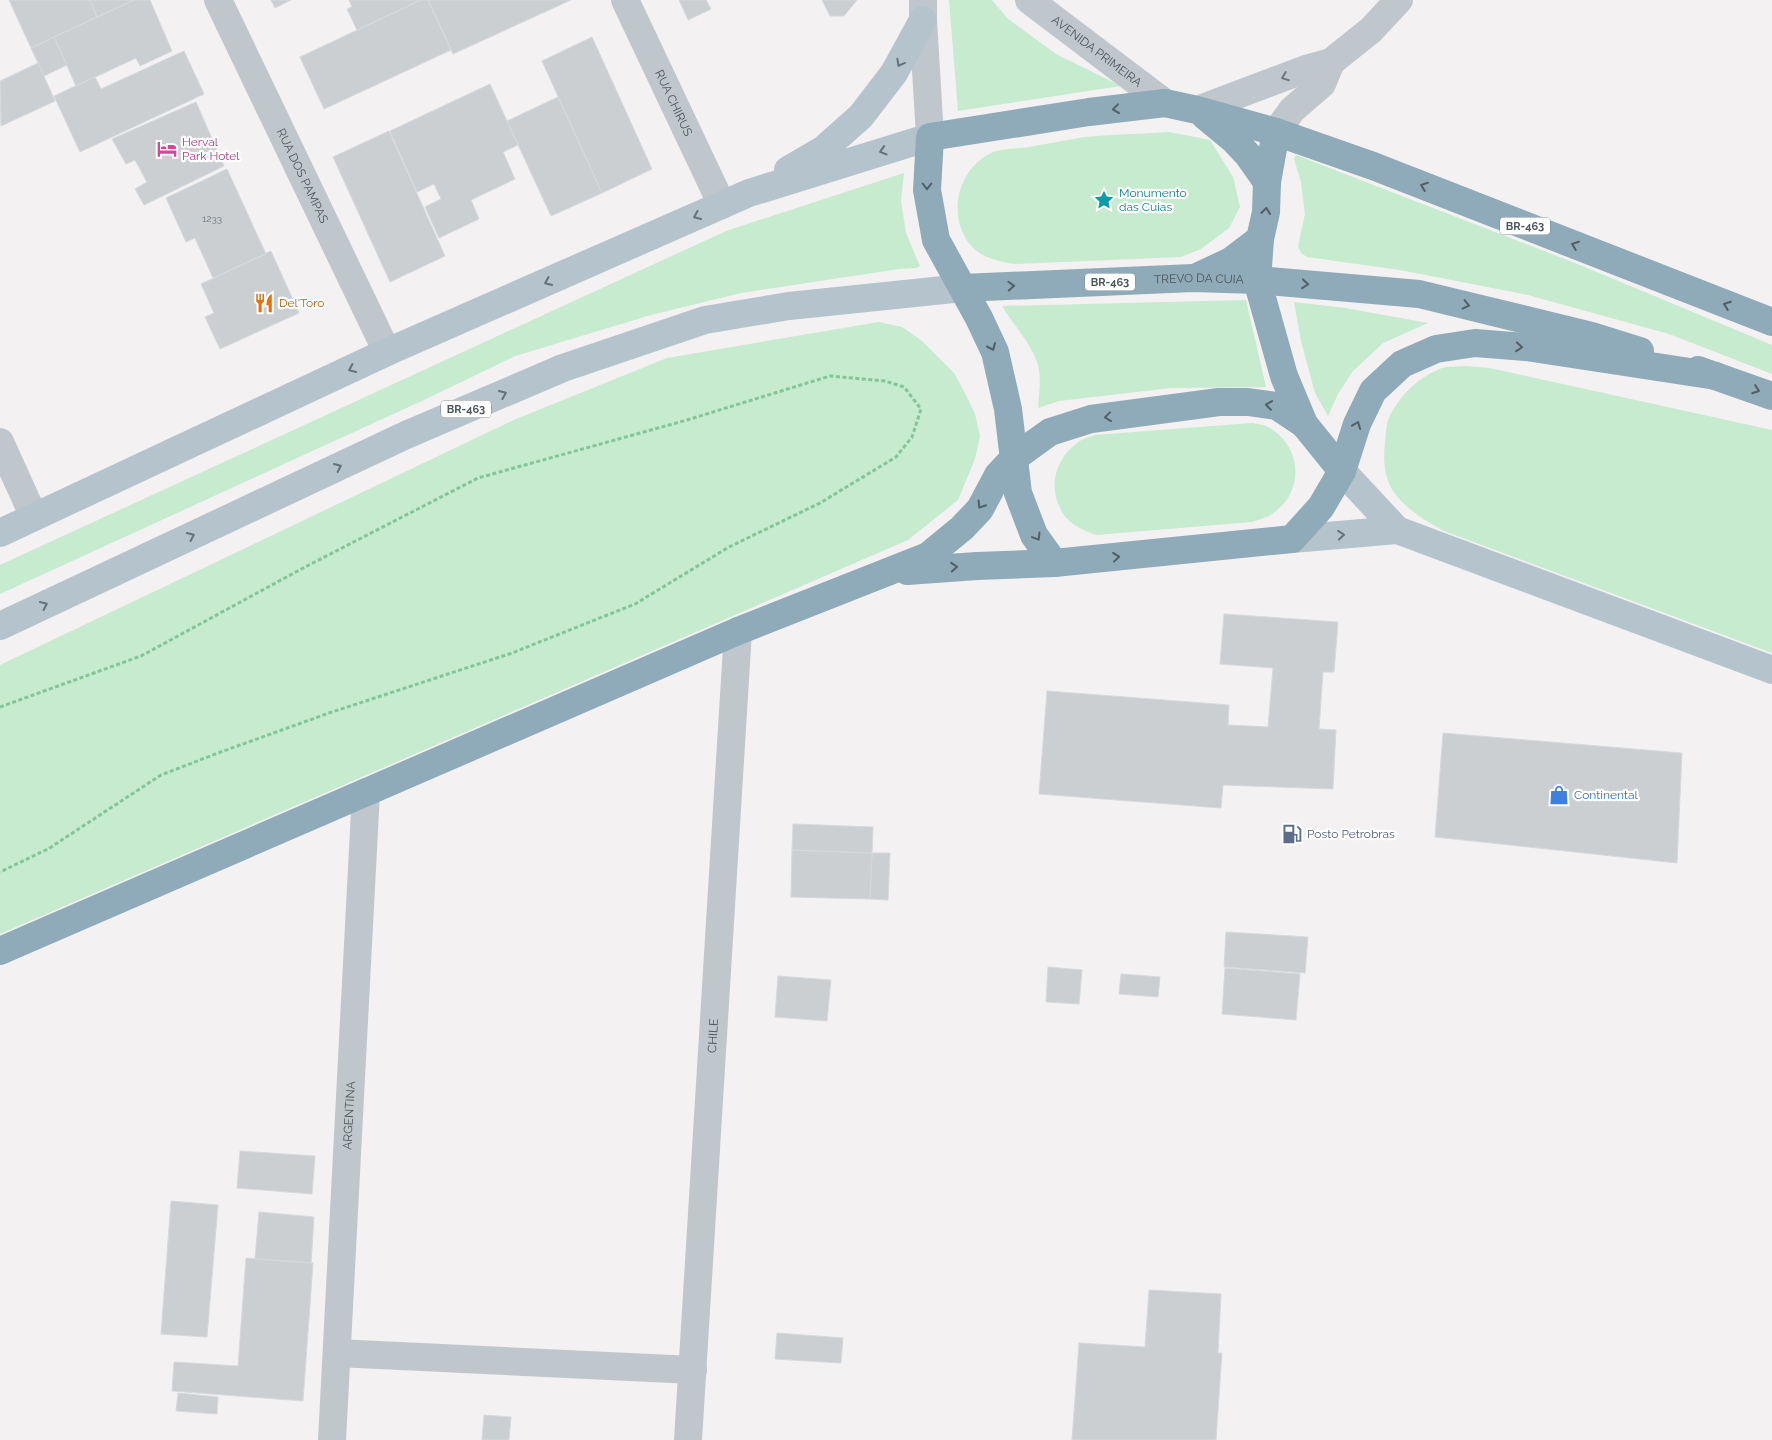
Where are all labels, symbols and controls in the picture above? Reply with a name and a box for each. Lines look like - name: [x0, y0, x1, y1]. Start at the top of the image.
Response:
- street label: AVENIDA PRIMEIRA: [1049, 13, 1145, 90]
- one-way arrow: [896, 57, 906, 66]
- street label: RUA CHIRUS: [652, 68, 695, 138]
- one-way arrow: [1281, 71, 1290, 81]
- one-way arrow: [1112, 103, 1120, 114]
- street label: RUA DOS PAMPAS: [274, 126, 331, 225]
- place label: Herval Park Hotel: [182, 135, 240, 163]
- hotel icon: Herval Park Hotel: [156, 138, 178, 160]
- one-way arrow: [880, 146, 888, 156]
- one-way arrow: [922, 182, 932, 190]
- one-way arrow: [1420, 182, 1429, 192]
- place label: Monumento das Cuias: [1119, 186, 1187, 214]
- place icon: Monumento das Cuias: [1093, 189, 1115, 211]
- one-way arrow: [1260, 207, 1271, 215]
- one-way arrow: [693, 210, 702, 221]
- house number: 1233: [202, 213, 222, 224]
- road number: BR-463: [1500, 218, 1550, 235]
- one-way arrow: [1571, 241, 1580, 252]
- street label: TREVO DA CUIA: [1154, 271, 1244, 287]
- road number: BR-463: [1085, 274, 1135, 290]
- one-way arrow: [544, 275, 553, 286]
- one-way arrow: [1302, 279, 1310, 290]
- one-way arrow: [1008, 280, 1016, 291]
- restaurant icon: Del'Toro: [253, 292, 275, 314]
- place label: Del'Toro: [279, 296, 324, 310]
- one-way arrow: [1462, 299, 1471, 310]
- one-way arrow: [1723, 300, 1731, 310]
- one-way arrow: [1515, 341, 1523, 352]
- one-way arrow: [986, 342, 997, 351]
- one-way arrow: [348, 362, 357, 372]
- one-way arrow: [1752, 384, 1760, 394]
- one-way arrow: [498, 390, 507, 400]
- road number: BR-463: [441, 400, 491, 418]
- one-way arrow: [1265, 400, 1273, 411]
- one-way arrow: [1103, 411, 1112, 421]
- one-way arrow: [1352, 421, 1362, 429]
- one-way arrow: [333, 463, 342, 473]
- one-way arrow: [978, 500, 988, 509]
- one-way arrow: [1337, 529, 1345, 540]
- one-way arrow: [186, 532, 195, 542]
- one-way arrow: [1030, 532, 1040, 541]
- one-way arrow: [1112, 552, 1120, 563]
- one-way arrow: [950, 562, 958, 573]
- one-way arrow: [39, 601, 48, 612]
- shop icon: Continental: [1548, 784, 1570, 806]
- place label: Continental: [1574, 788, 1638, 802]
- fuel station icon: Posto Petrobras: [1281, 823, 1303, 845]
- place label: Posto Petrobras: [1307, 827, 1395, 841]
- street label: CHILE: [705, 1018, 721, 1053]
- street label: ARGENTINA: [340, 1081, 358, 1150]

